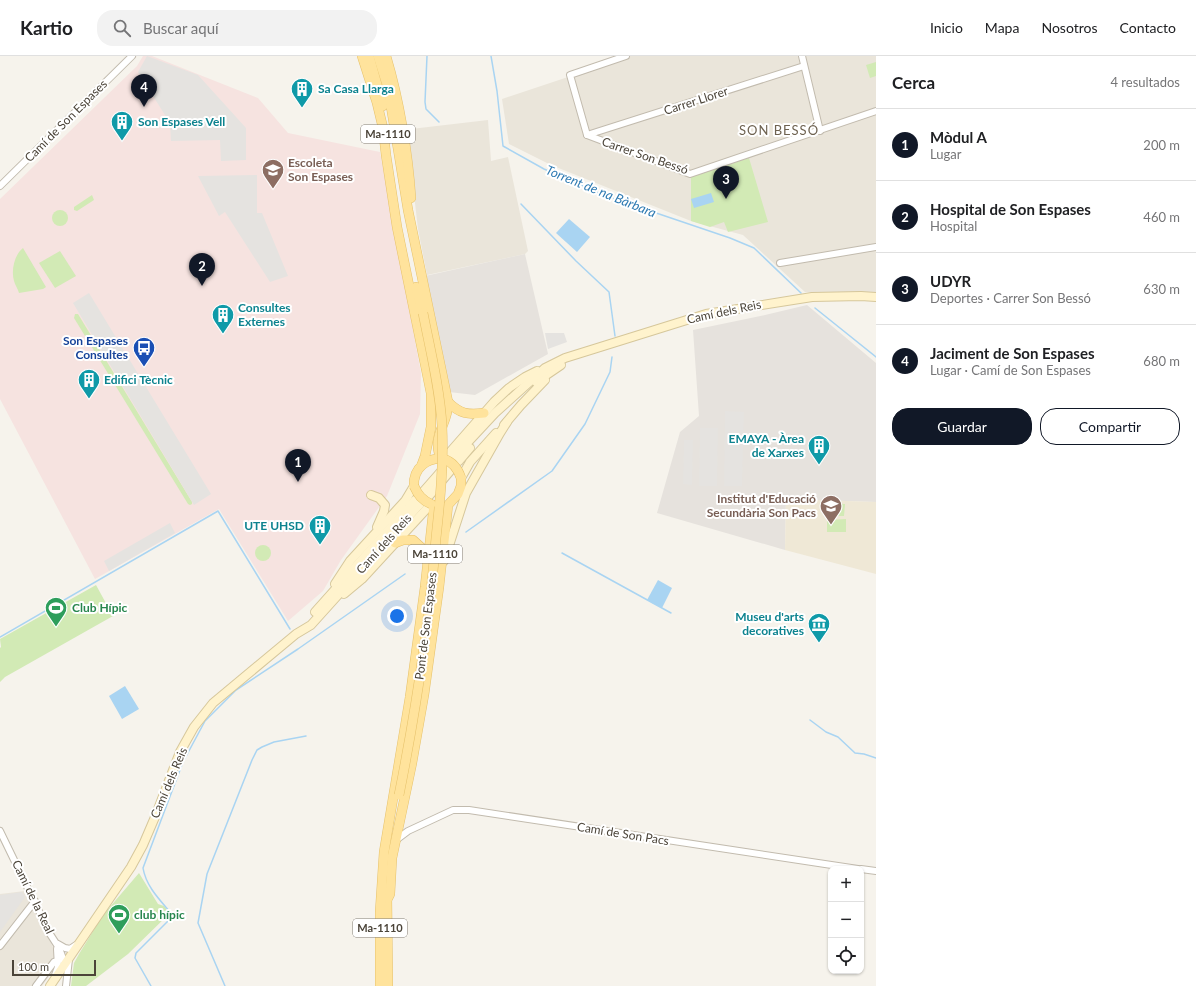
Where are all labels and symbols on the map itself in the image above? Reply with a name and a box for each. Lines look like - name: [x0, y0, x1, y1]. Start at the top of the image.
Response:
- pin: 4: [131, 74, 157, 107]
- street label: Camí de Son Espases: [21, 76, 110, 165]
- building icon: Sa Casa Llarga: [289, 76, 315, 109]
- place label: Sa Casa Llarga: [318, 81, 394, 96]
- street label: Carrer Llorer: [662, 83, 730, 118]
- building icon: Son Espases Vell: [109, 109, 135, 142]
- place label: Son Espases Vell: [138, 114, 225, 129]
- district label: SON BESSÓ: [739, 122, 819, 138]
- road number: Ma-1110: [361, 125, 415, 143]
- street label: Carrer Son Bessó: [600, 134, 690, 177]
- place label: Escoleta Son Espases: [288, 155, 353, 184]
- school or university icon: Escoleta Son Espases: [260, 157, 286, 190]
- water label: Torrent de na Bàrbara: [543, 162, 659, 221]
- pin: 3: [713, 166, 739, 199]
- pin: 2: [189, 253, 215, 286]
- street label: Camí dels Reis: [685, 296, 762, 327]
- place label: Consultes Externes: [238, 300, 291, 329]
- building icon: Consultes Externes: [210, 302, 236, 335]
- place label: Son Espases Consultes: [63, 333, 128, 362]
- bus stop icon: Son Espases Consultes: [131, 335, 157, 368]
- building icon: Edifici Tècnic: [76, 367, 102, 400]
- place label: Edifici Tècnic: [104, 372, 173, 387]
- place label: EMAYA - Àrea de Xarxes: [728, 431, 804, 460]
- building icon: EMAYA - Àrea de Xarxes: [806, 433, 832, 466]
- pin: 1: [285, 449, 311, 482]
- place label: Institut d'Educació Secundària Son Pacs: [707, 491, 816, 520]
- school or university icon: Institut d'Educació Secundària Son Pacs: [818, 493, 844, 526]
- street label: Camí dels Reis: [353, 511, 414, 577]
- building icon: UTE UHSD: [307, 513, 333, 546]
- place label: UTE UHSD: [244, 518, 304, 533]
- road number: Ma-1110: [408, 545, 462, 563]
- street label: Pont de Son Espases: [411, 571, 440, 681]
- sports icon: Club Hípic: [43, 595, 69, 628]
- place label: Club Hípic: [72, 600, 127, 615]
- your location: [387, 606, 407, 626]
- place label: Museu d'arts decoratives: [735, 609, 804, 638]
- museum icon: Museu d'arts decoratives: [806, 611, 832, 644]
- street label: Camí dels Reis: [147, 745, 190, 820]
- street label: Camí de Son Pacs: [576, 819, 670, 848]
- street label: Camí de la Real: [9, 858, 58, 936]
- sports icon: club hípic: [106, 902, 132, 935]
- place label: club hípic: [134, 907, 185, 922]
- road number: Ma-1110: [353, 919, 407, 937]
- scale bar: [12, 958, 96, 977]

